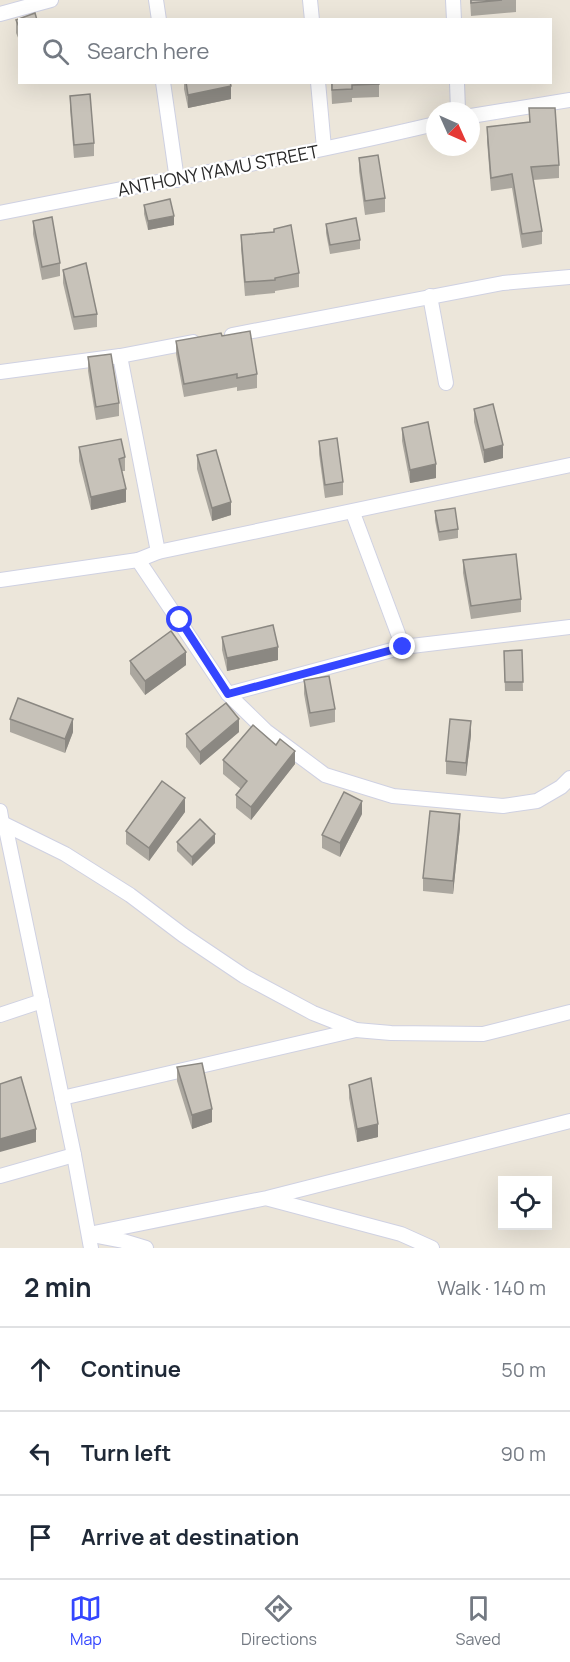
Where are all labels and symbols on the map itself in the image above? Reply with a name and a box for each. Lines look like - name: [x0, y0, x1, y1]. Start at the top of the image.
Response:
- north arrow: [426, 102, 480, 156]
- street label: ANTHONY IYAMU STREET: [115, 139, 321, 201]
- route start: [166, 606, 192, 632]
- route end: [389, 633, 415, 659]

